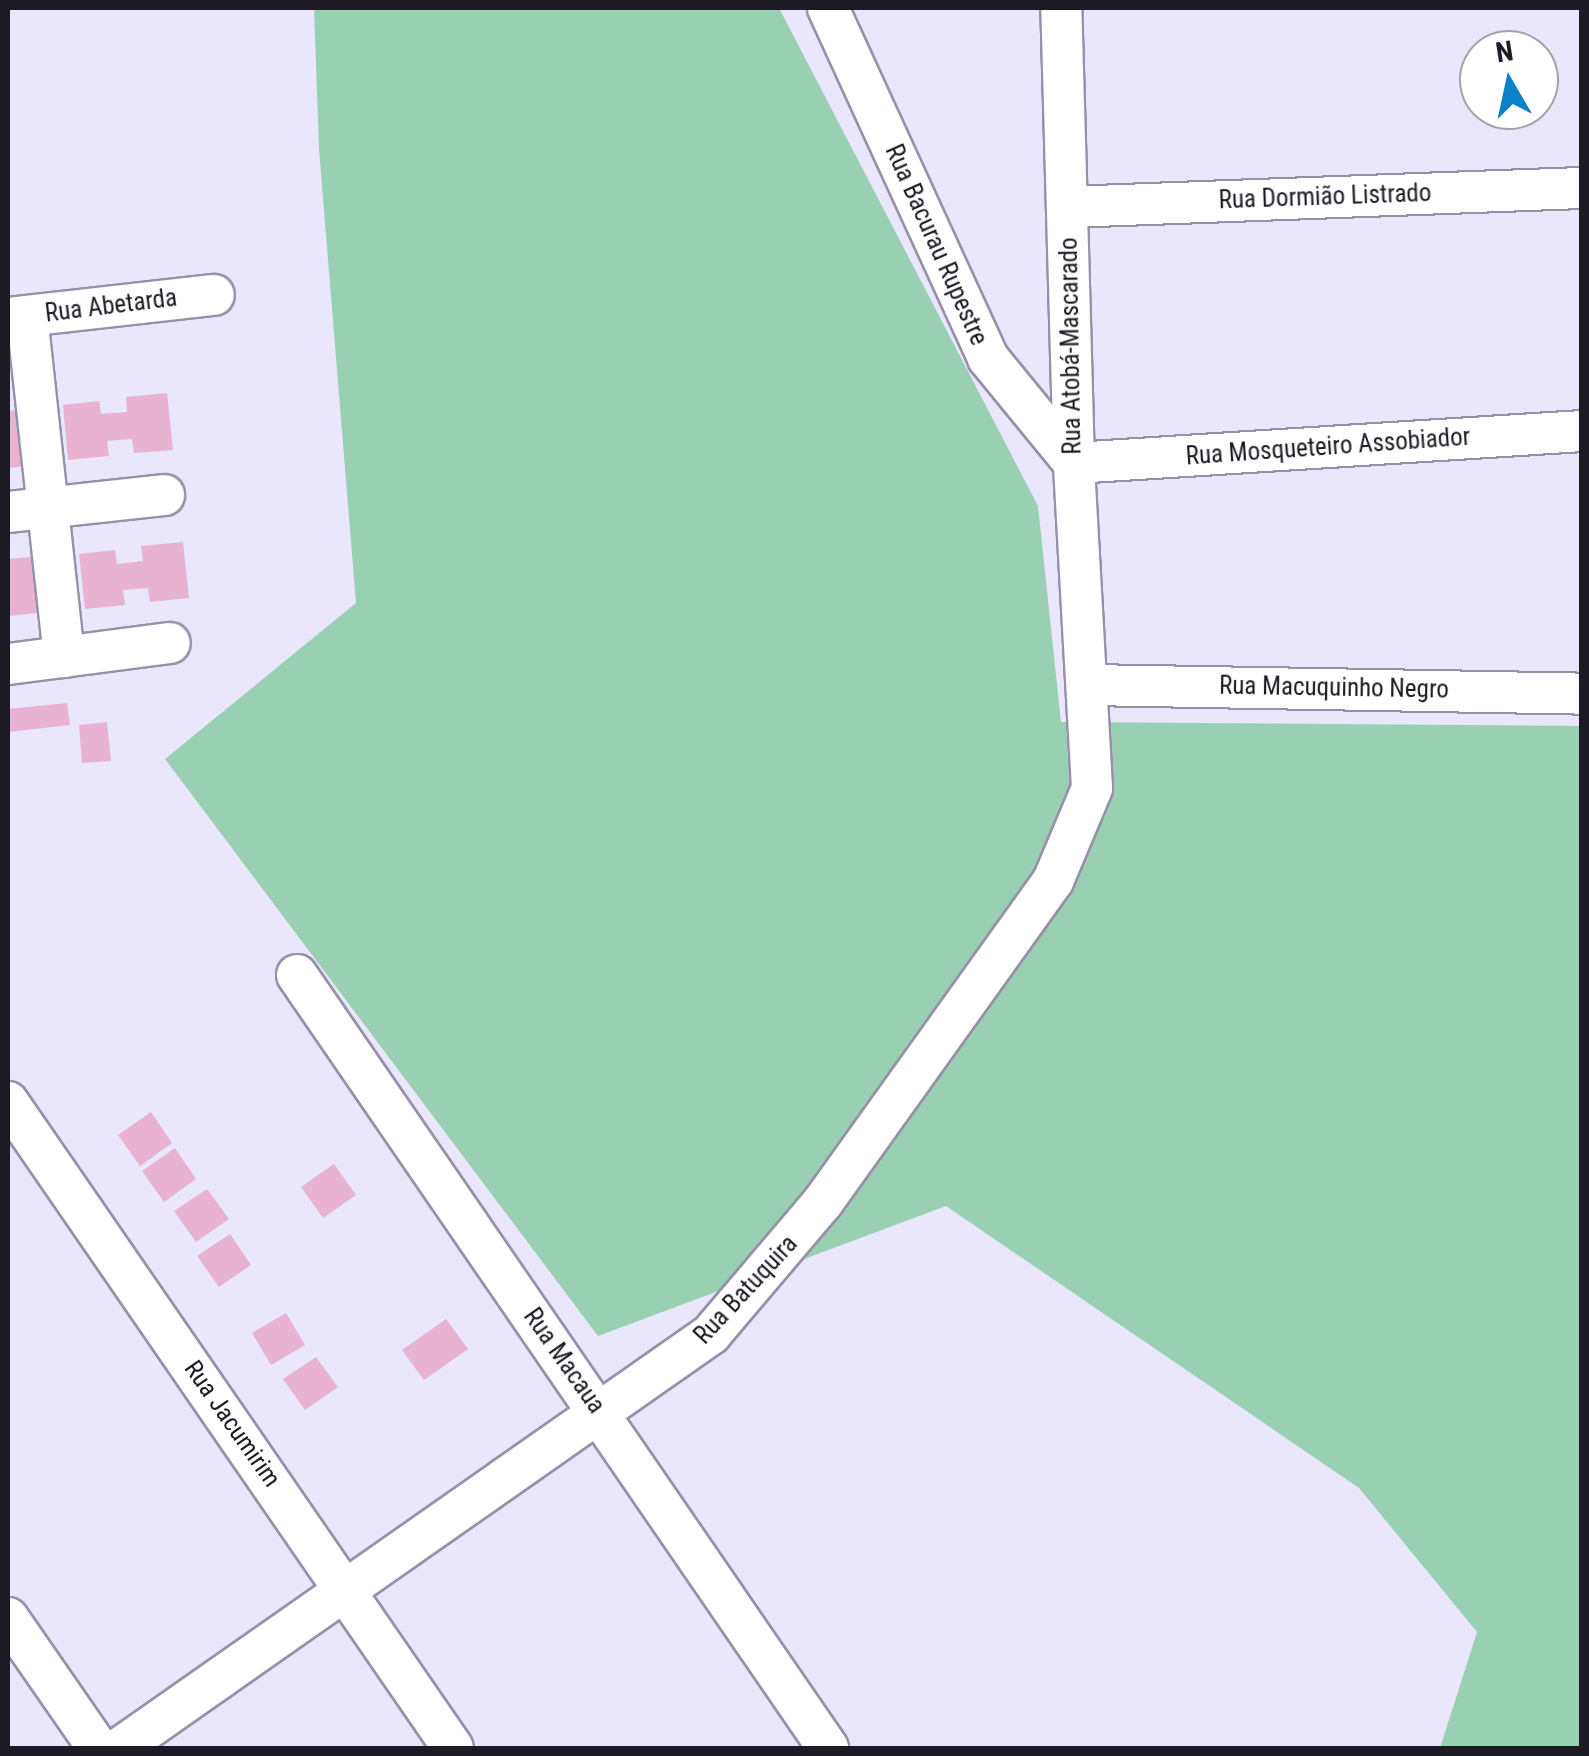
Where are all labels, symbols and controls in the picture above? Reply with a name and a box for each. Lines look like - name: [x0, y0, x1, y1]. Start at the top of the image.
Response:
- north arrow: [1459, 30, 1559, 130]
- text: N: [1493, 34, 1516, 69]
- street label: Rua Bacurau Rupestre: [878, 140, 994, 350]
- street label: Rua Dormião Listrado: [1218, 178, 1432, 216]
- street label: Rua Atobá-Mascarado: [1054, 237, 1088, 455]
- street label: Rua Abetarda: [43, 283, 179, 329]
- street label: Rua Mosqueteiro Assobiador: [1185, 422, 1471, 472]
- street label: Rua Macuquinho Negro: [1219, 671, 1449, 705]
- street label: Rua Batuquira: [688, 1229, 804, 1351]
- street label: Rua Macaua: [517, 1303, 611, 1419]
- street label: Rua Jacumirim: [177, 1355, 287, 1493]

